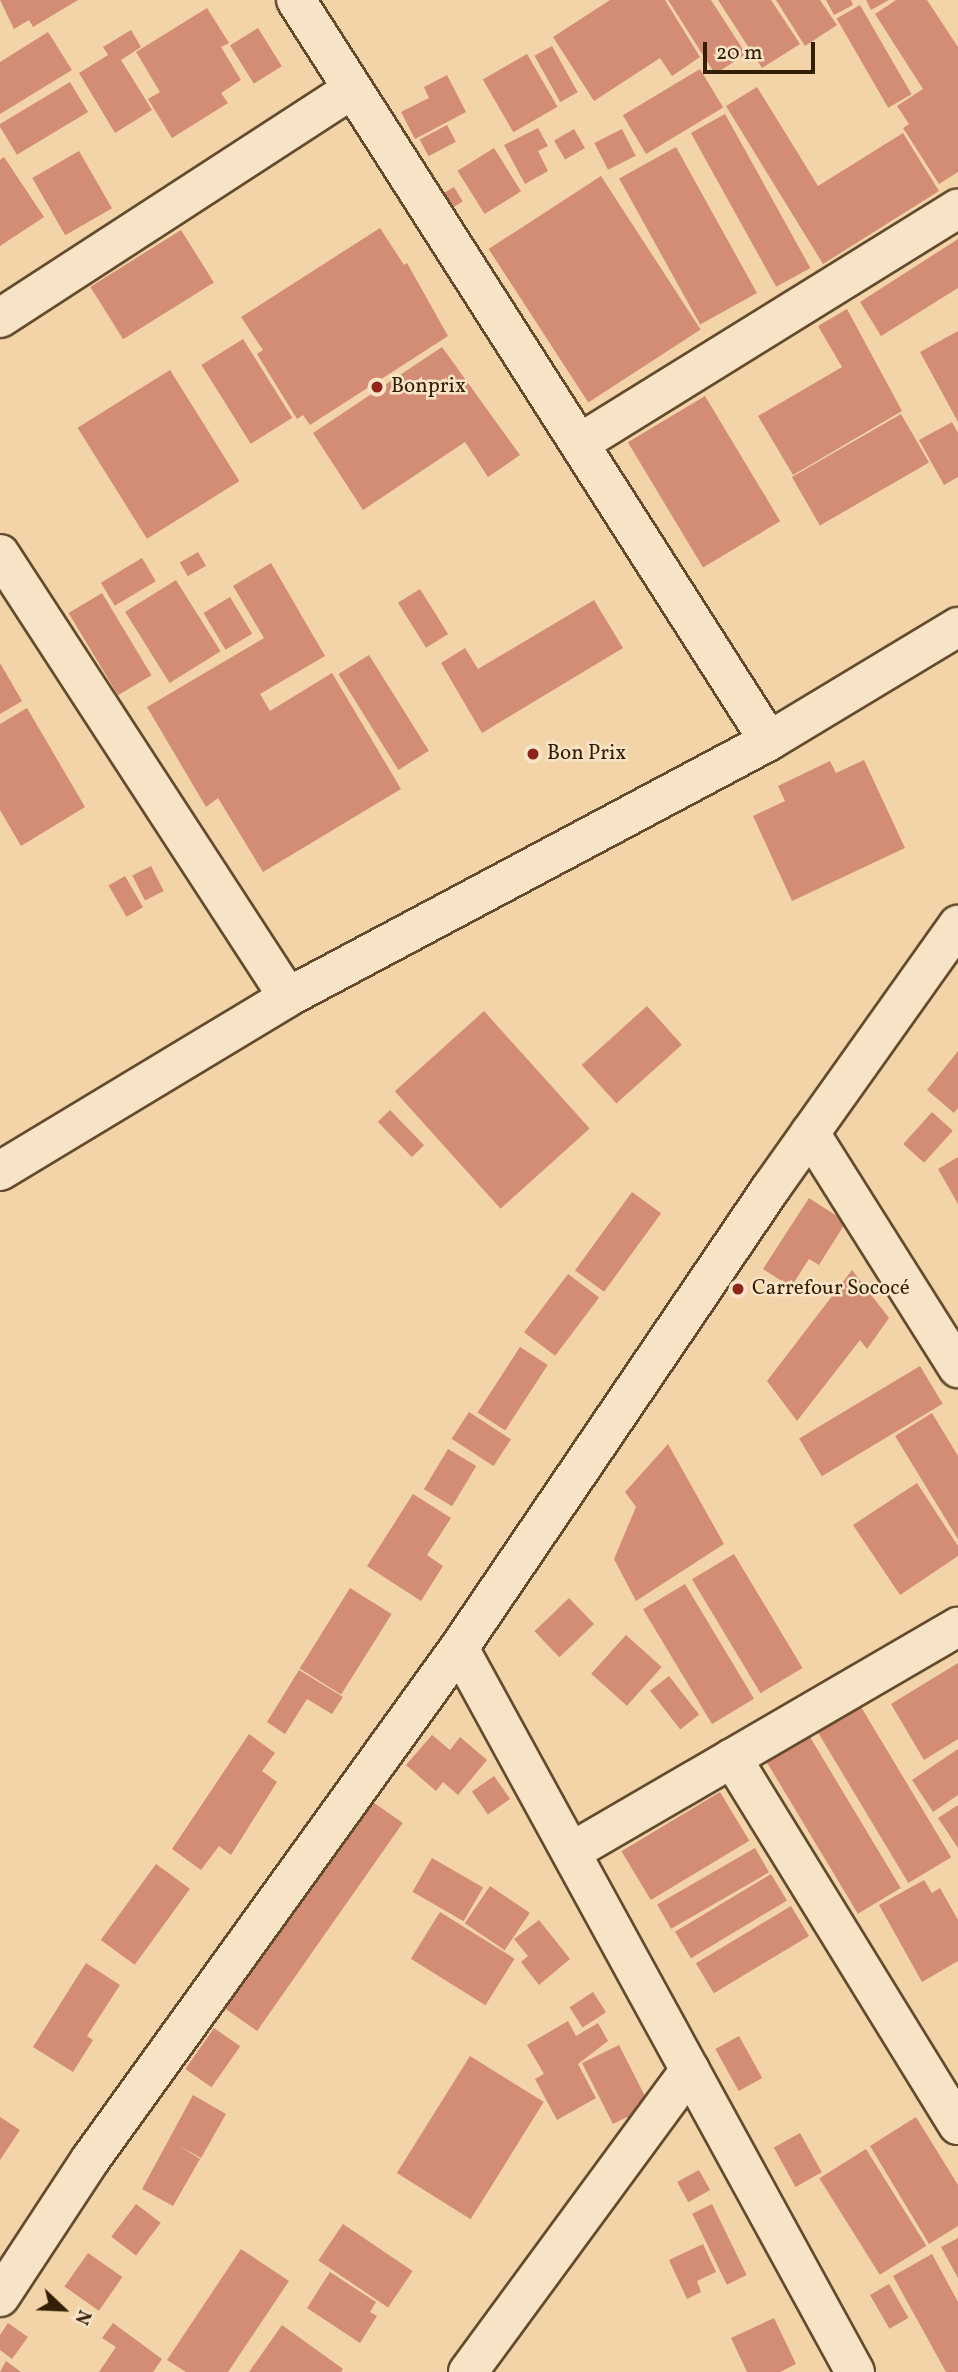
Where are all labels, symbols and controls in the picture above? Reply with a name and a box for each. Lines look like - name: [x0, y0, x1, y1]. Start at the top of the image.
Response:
- scale bar: [706, 28, 818, 72]
- text: 20 m: [716, 39, 762, 68]
- place label: Bonprix: [391, 374, 466, 400]
- marker: Bonprix: [369, 379, 385, 395]
- place label: Bon Prix: [547, 741, 626, 767]
- marker: Bon Prix: [525, 746, 541, 762]
- place label: Carrefour Sococé: [752, 1276, 910, 1302]
- marker: Carrefour Sococé: [730, 1281, 746, 1297]
- north arrow: [28, 2274, 98, 2344]
- text: N: [68, 2306, 97, 2329]

